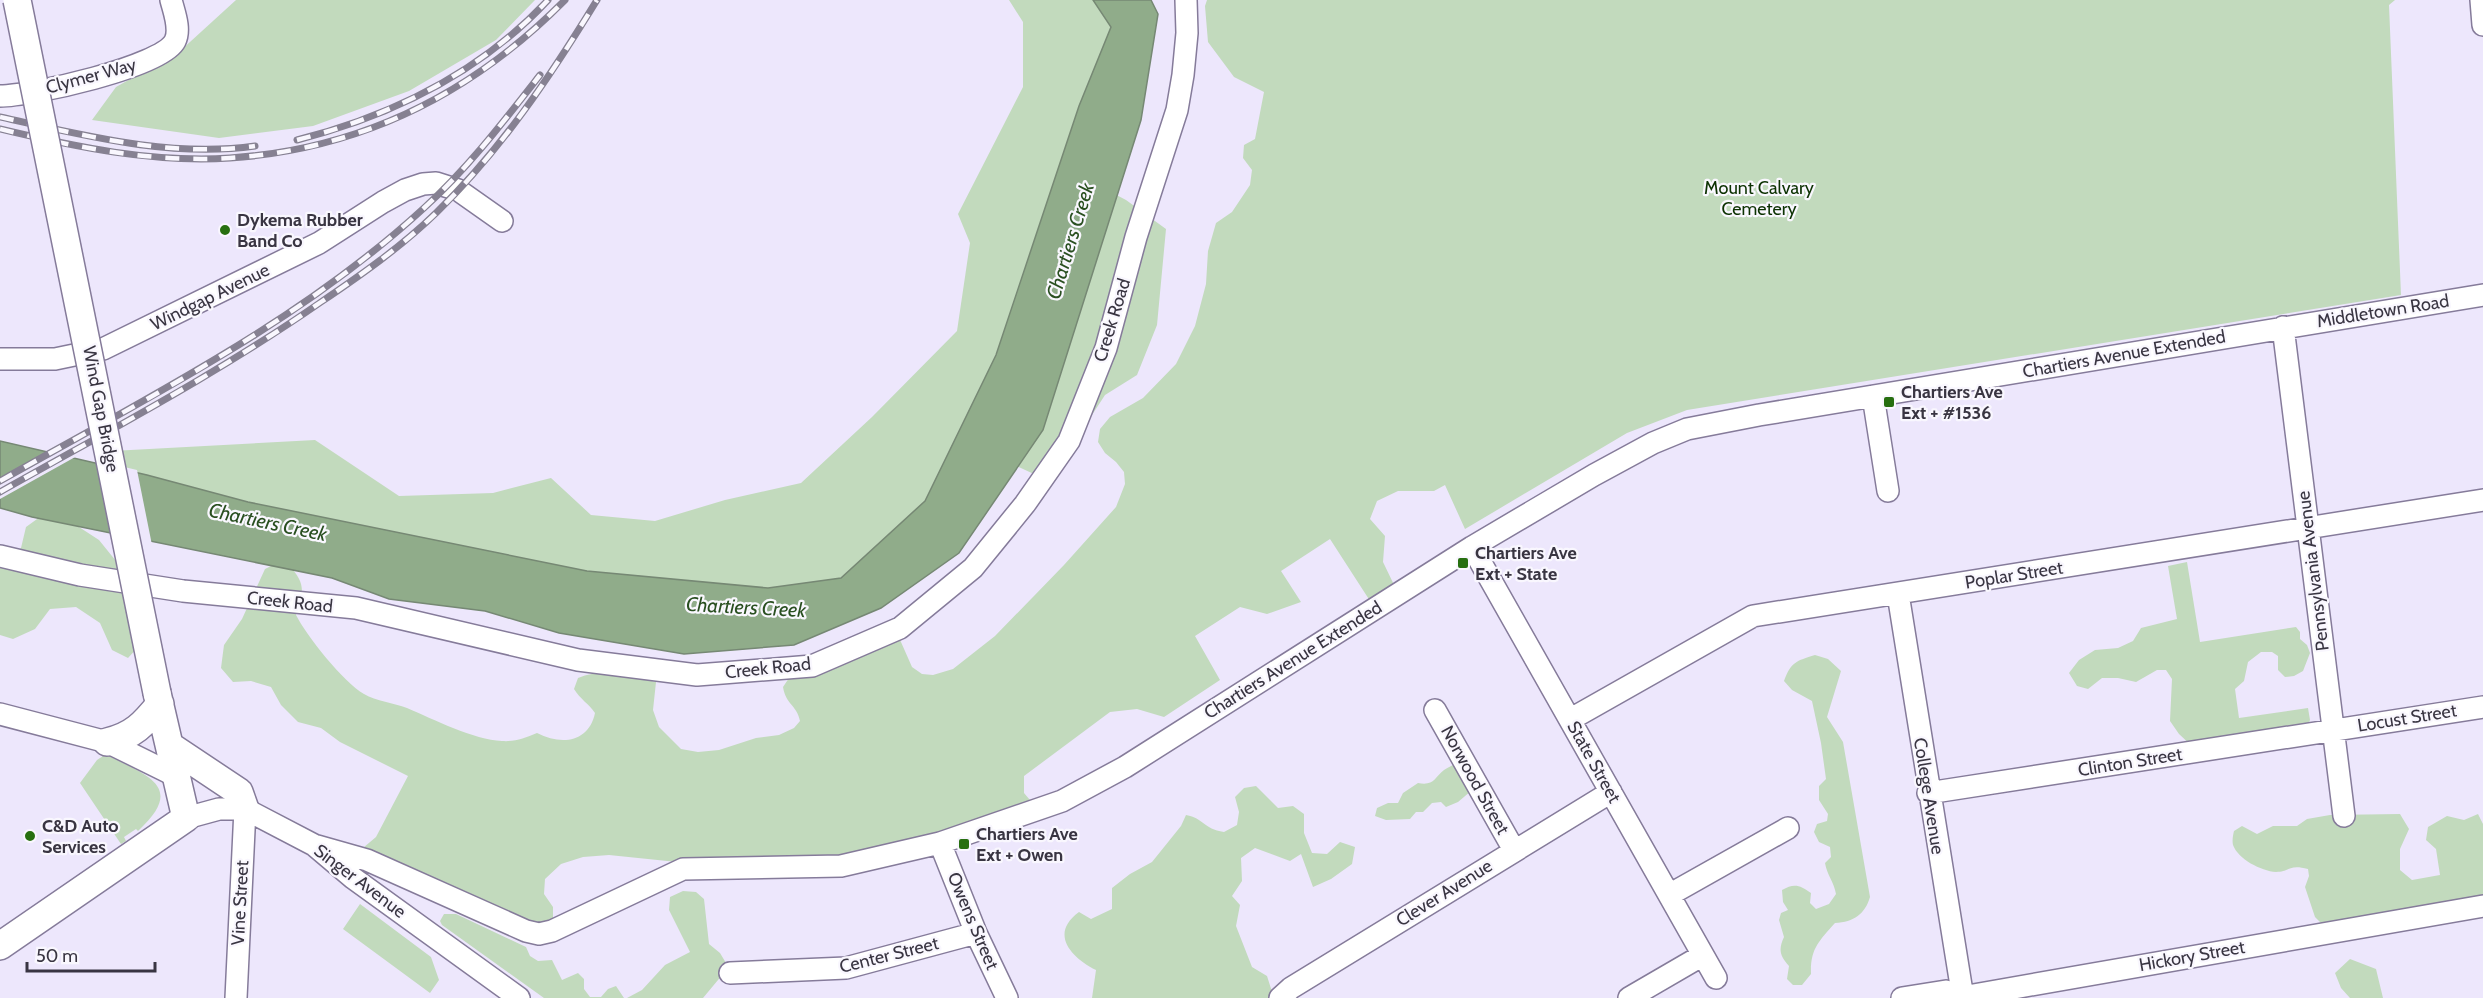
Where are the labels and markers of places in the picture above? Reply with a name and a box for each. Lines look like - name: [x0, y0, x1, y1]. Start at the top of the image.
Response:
- place label: Dykema Rubber Band Co: [237, 209, 363, 252]
- marker: Dykema Rubber Band Co: [218, 223, 232, 237]
- place label: Chartiers Ave Ext + #1536: [1901, 381, 2003, 424]
- marker: Chartiers Ave Ext + #1536: [1882, 395, 1896, 409]
- place label: Chartiers Ave Ext + State: [1475, 542, 1577, 585]
- marker: Chartiers Ave Ext + State: [1456, 556, 1470, 570]
- place label: C&D Auto Services: [42, 815, 119, 858]
- place label: Chartiers Ave Ext + Owen: [976, 823, 1078, 866]
- marker: C&D Auto Services: [23, 829, 37, 843]
- marker: Chartiers Ave Ext + Owen: [957, 837, 971, 851]

